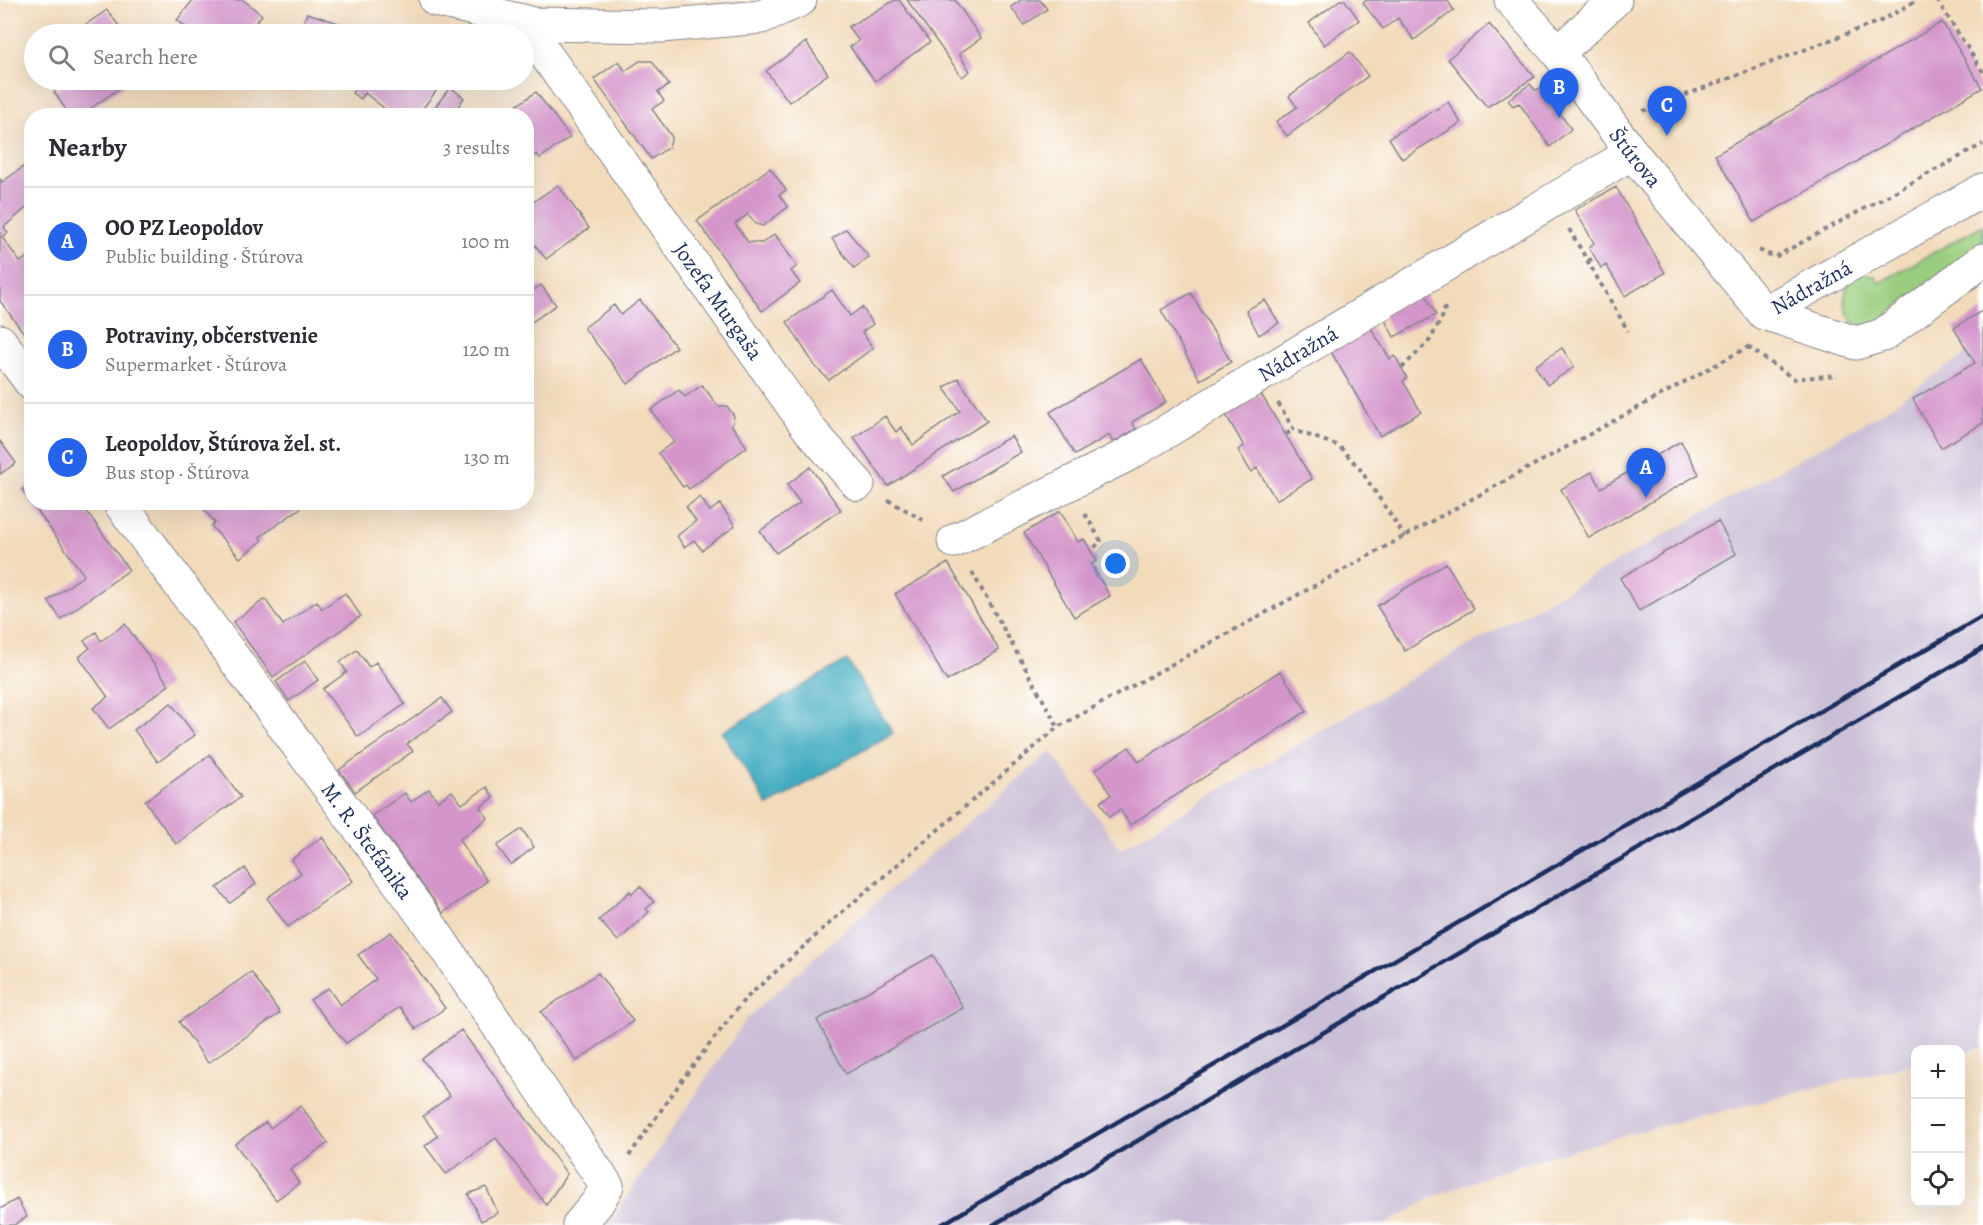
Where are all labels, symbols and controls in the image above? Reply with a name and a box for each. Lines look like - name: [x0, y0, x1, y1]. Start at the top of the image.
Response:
- search box: [24, 24, 534, 90]
- icon: search: [45, 41, 78, 74]
- text: Search here: [93, 42, 198, 72]
- pin: B: [1540, 68, 1578, 118]
- pin: C: [1648, 86, 1686, 136]
- street label: Štúrova: [1602, 121, 1669, 195]
- text: Nearby: [48, 130, 127, 165]
- text: 3 results: [443, 134, 510, 161]
- text: OO PZ Leopoldov: [105, 213, 263, 243]
- text: A: [61, 228, 74, 255]
- text: 100 m: [461, 228, 510, 255]
- street label: Jozefa Murgaša: [666, 236, 770, 367]
- text: Public building · Štúrova: [105, 243, 304, 270]
- street label: Nádražná: [1766, 252, 1858, 322]
- street label: Nádražná: [1252, 318, 1344, 389]
- text: Potraviny, občerstvenie: [105, 321, 318, 351]
- text: B: [61, 336, 74, 363]
- text: 120 m: [462, 336, 510, 363]
- text: Supermarket · Štúrova: [105, 351, 287, 378]
- text: Leopoldov, Štúrova žel. st.: [105, 429, 341, 459]
- text: C: [61, 444, 74, 471]
- text: 130 m: [464, 444, 510, 471]
- pin: A: [1626, 448, 1666, 498]
- text: Bus stop · Štúrova: [105, 459, 250, 486]
- your location: [1101, 549, 1130, 578]
- street label: M. R. Štefánika: [314, 776, 420, 906]
- map controls: [1911, 1045, 1965, 1207]
- button: +: [1911, 1045, 1965, 1099]
- button: −: [1911, 1099, 1965, 1153]
- button: locate: [1911, 1153, 1965, 1207]

